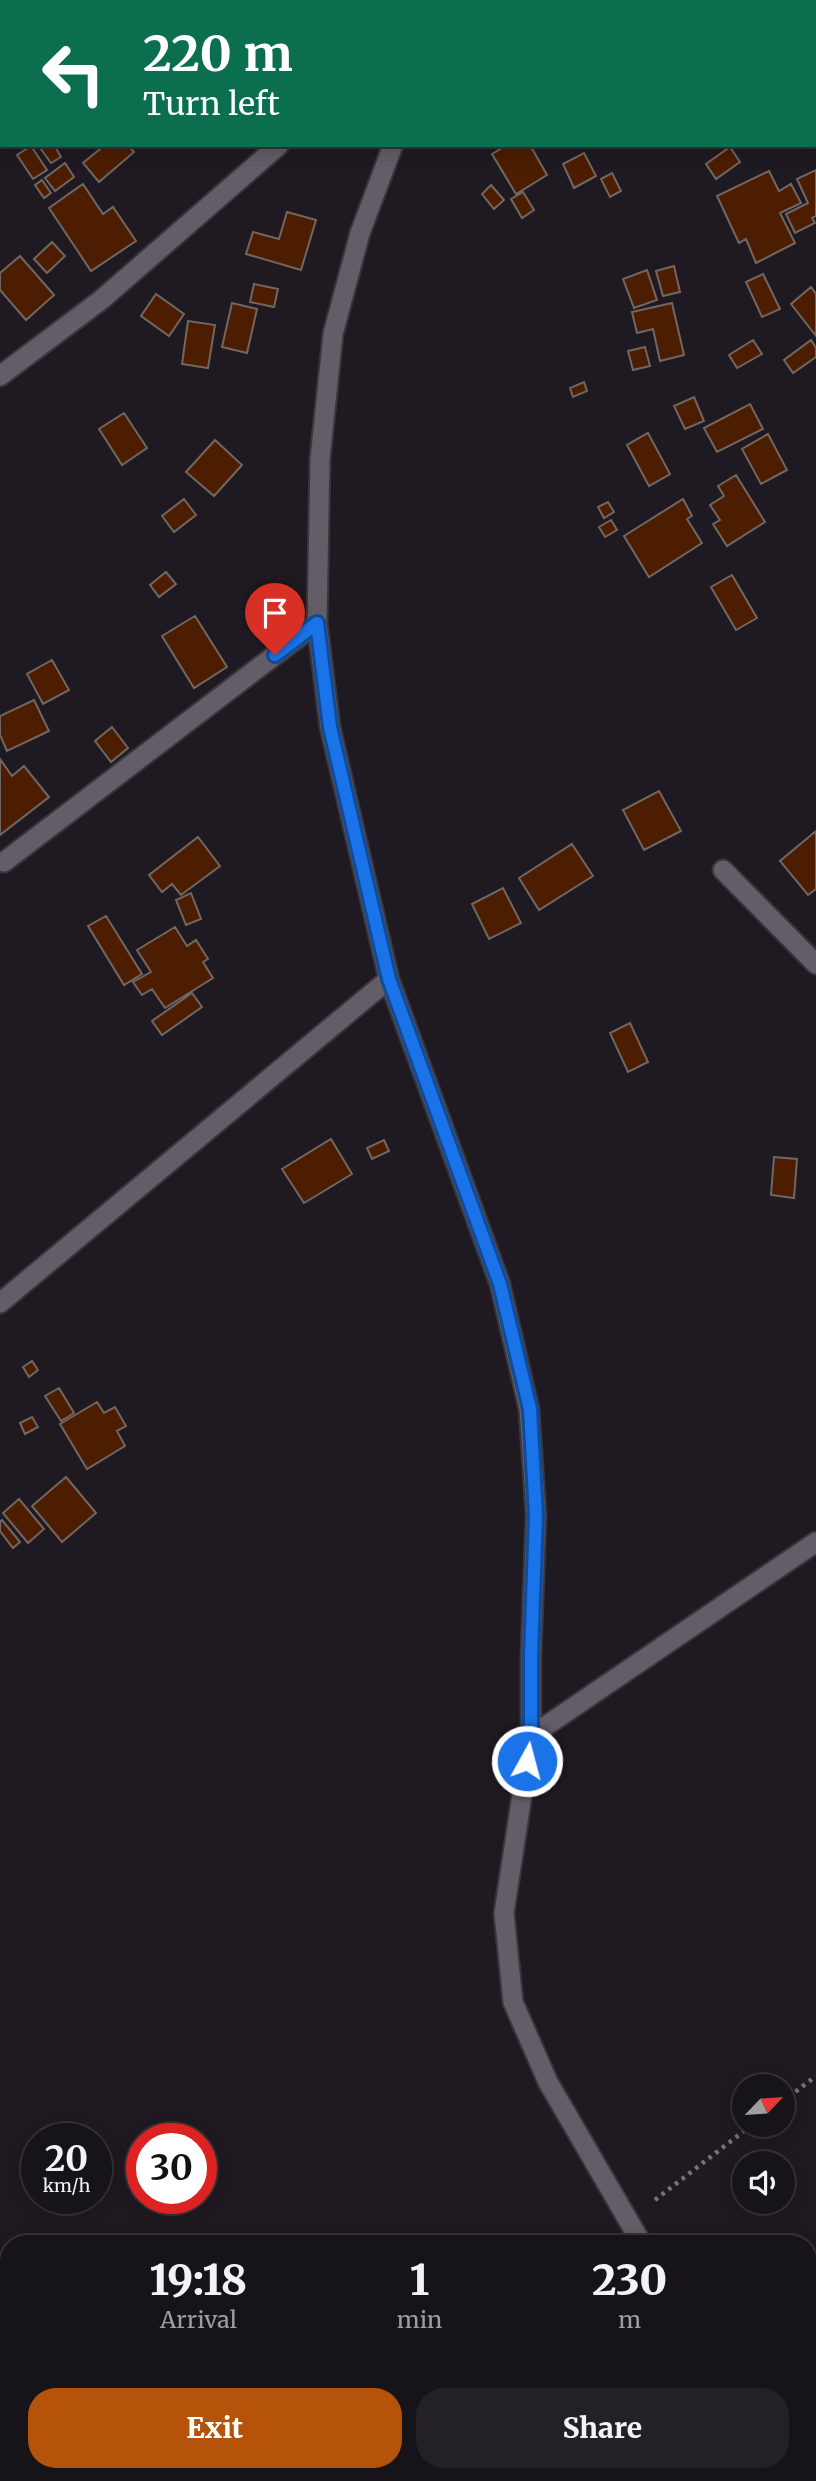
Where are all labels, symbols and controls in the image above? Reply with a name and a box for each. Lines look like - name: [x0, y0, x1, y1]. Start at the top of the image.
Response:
- text: 220 m: [143, 23, 293, 84]
- icon: left: [28, 28, 119, 119]
- text: Turn left: [143, 84, 280, 124]
- pin: [245, 583, 305, 655]
- icon: arrive: [256, 594, 294, 632]
- position arrow: [490, 1724, 564, 1798]
- north arrow: [732, 2074, 794, 2137]
- map controls: [732, 2074, 795, 2214]
- speed limit sign: 30: [126, 2123, 217, 2214]
- text: 20: [45, 2137, 88, 2181]
- button: sound: [732, 2151, 795, 2214]
- text: km/h: [43, 2174, 90, 2197]
- text: 19:18: [150, 2254, 247, 2306]
- text: 1: [410, 2254, 429, 2306]
- text: 230: [592, 2254, 667, 2306]
- text: Arrival: [160, 2305, 237, 2334]
- text: min: [397, 2305, 442, 2334]
- text: m: [618, 2305, 641, 2334]
- button: Exit: [28, 2388, 402, 2468]
- button: Share: [416, 2388, 789, 2468]

